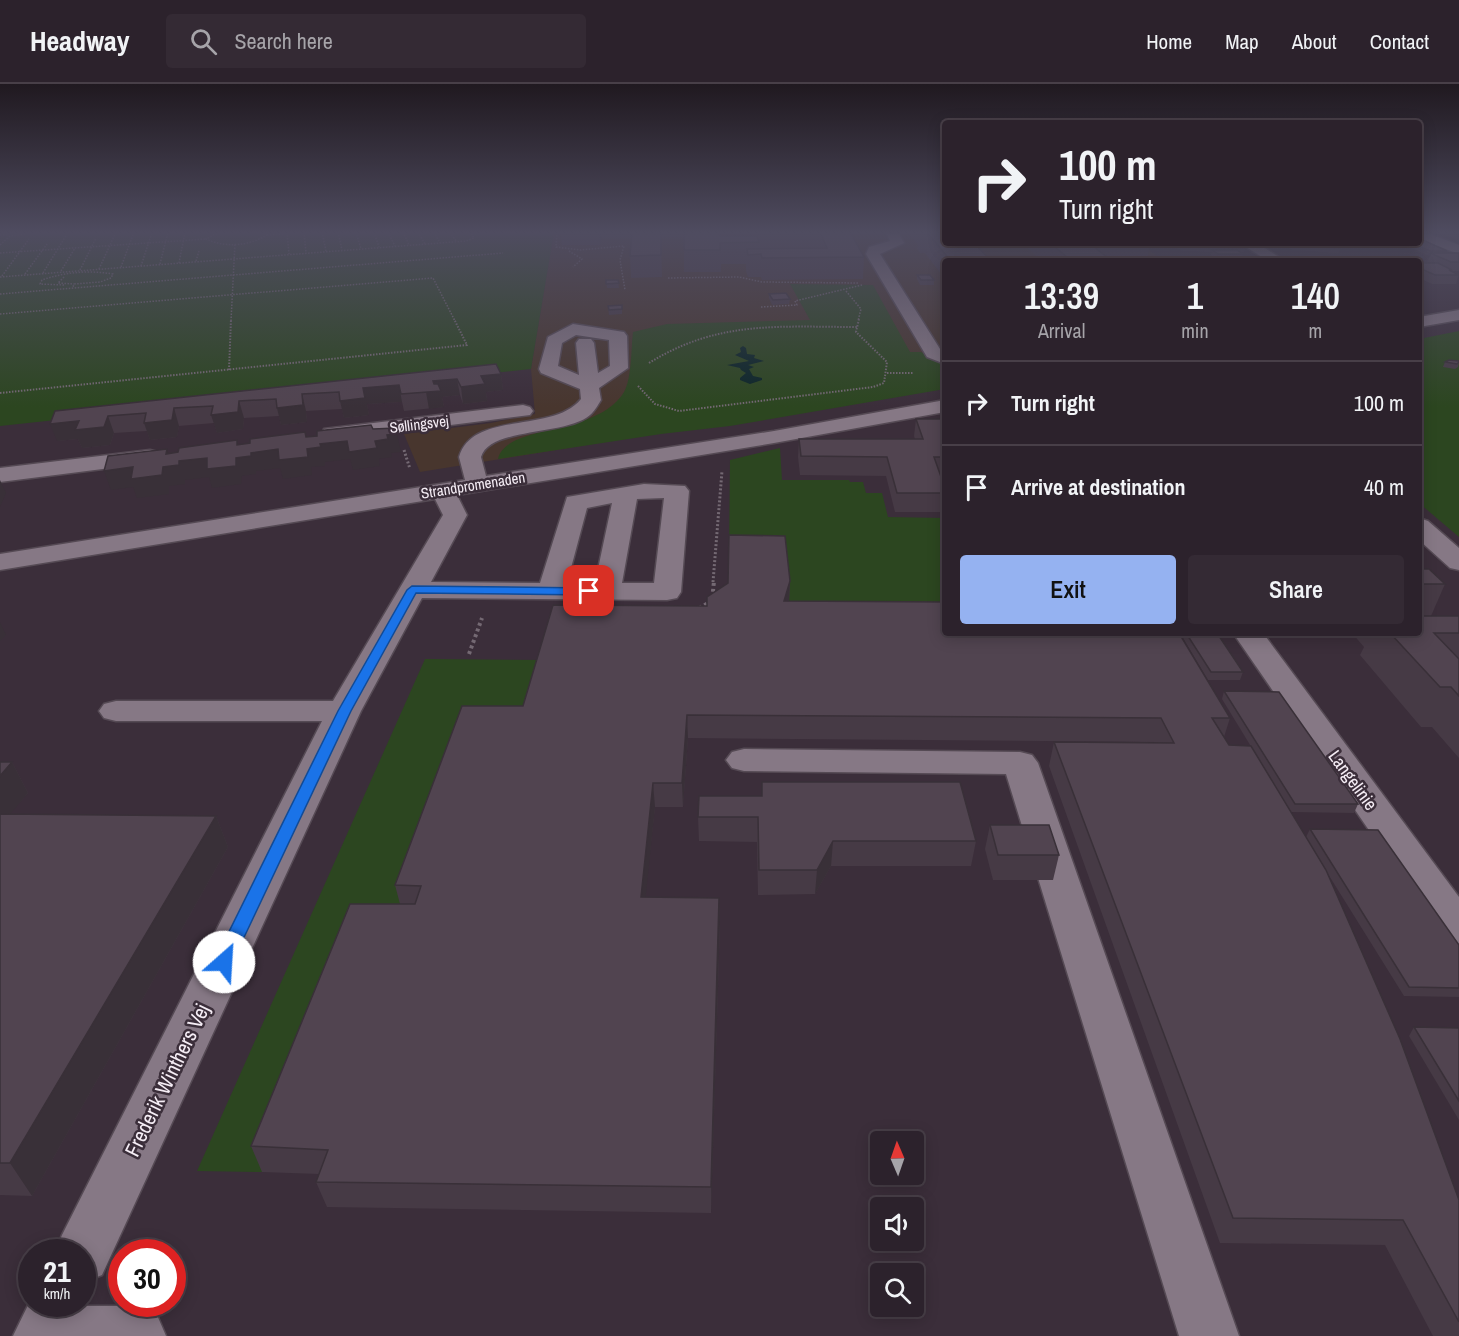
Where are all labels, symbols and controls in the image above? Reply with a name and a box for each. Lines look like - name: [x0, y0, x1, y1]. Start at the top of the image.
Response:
- search box: [166, 14, 586, 68]
- text: Headway: [30, 22, 130, 60]
- icon: search: [187, 25, 220, 58]
- text: Search here: [235, 26, 333, 56]
- text: Home: [1146, 27, 1192, 56]
- text: Map: [1225, 27, 1259, 56]
- text: About: [1292, 27, 1337, 56]
- text: Contact: [1370, 27, 1429, 56]
- text: 100 m: [1059, 137, 1157, 193]
- icon: right: [960, 144, 1038, 222]
- text: Turn right: [1059, 191, 1153, 227]
- text: 13:39: [1024, 272, 1099, 320]
- text: 1: [1187, 272, 1203, 320]
- text: 140: [1291, 272, 1340, 320]
- text: Arrival: [1038, 317, 1085, 344]
- text: min: [1181, 317, 1209, 344]
- text: m: [1308, 317, 1322, 344]
- icon: right: [960, 387, 993, 420]
- text: Turn right: [1011, 388, 1095, 418]
- text: 100 m: [1354, 388, 1404, 418]
- street label: Søllingsvej: [388, 410, 450, 438]
- street label: Strandpromenaden: [419, 466, 527, 504]
- icon: arrive: [960, 471, 993, 504]
- text: Arrive at destination: [1011, 472, 1185, 502]
- text: 40 m: [1364, 472, 1404, 502]
- button: Exit: [960, 555, 1176, 624]
- button: Share: [1188, 555, 1404, 624]
- pin: [563, 565, 614, 616]
- icon: arrive: [572, 574, 605, 607]
- street label: Langelinie: [1323, 745, 1383, 815]
- position arrow: [192, 930, 256, 994]
- street label: Frederik Winthers Vej: [117, 999, 217, 1161]
- north arrow: [870, 1131, 924, 1185]
- map controls: [870, 1131, 924, 1317]
- button: sound: [870, 1197, 924, 1251]
- speed limit sign: 30: [108, 1239, 186, 1317]
- text: 21: [43, 1251, 71, 1291]
- button: search: [870, 1263, 924, 1317]
- text: km/h: [44, 1283, 70, 1304]

